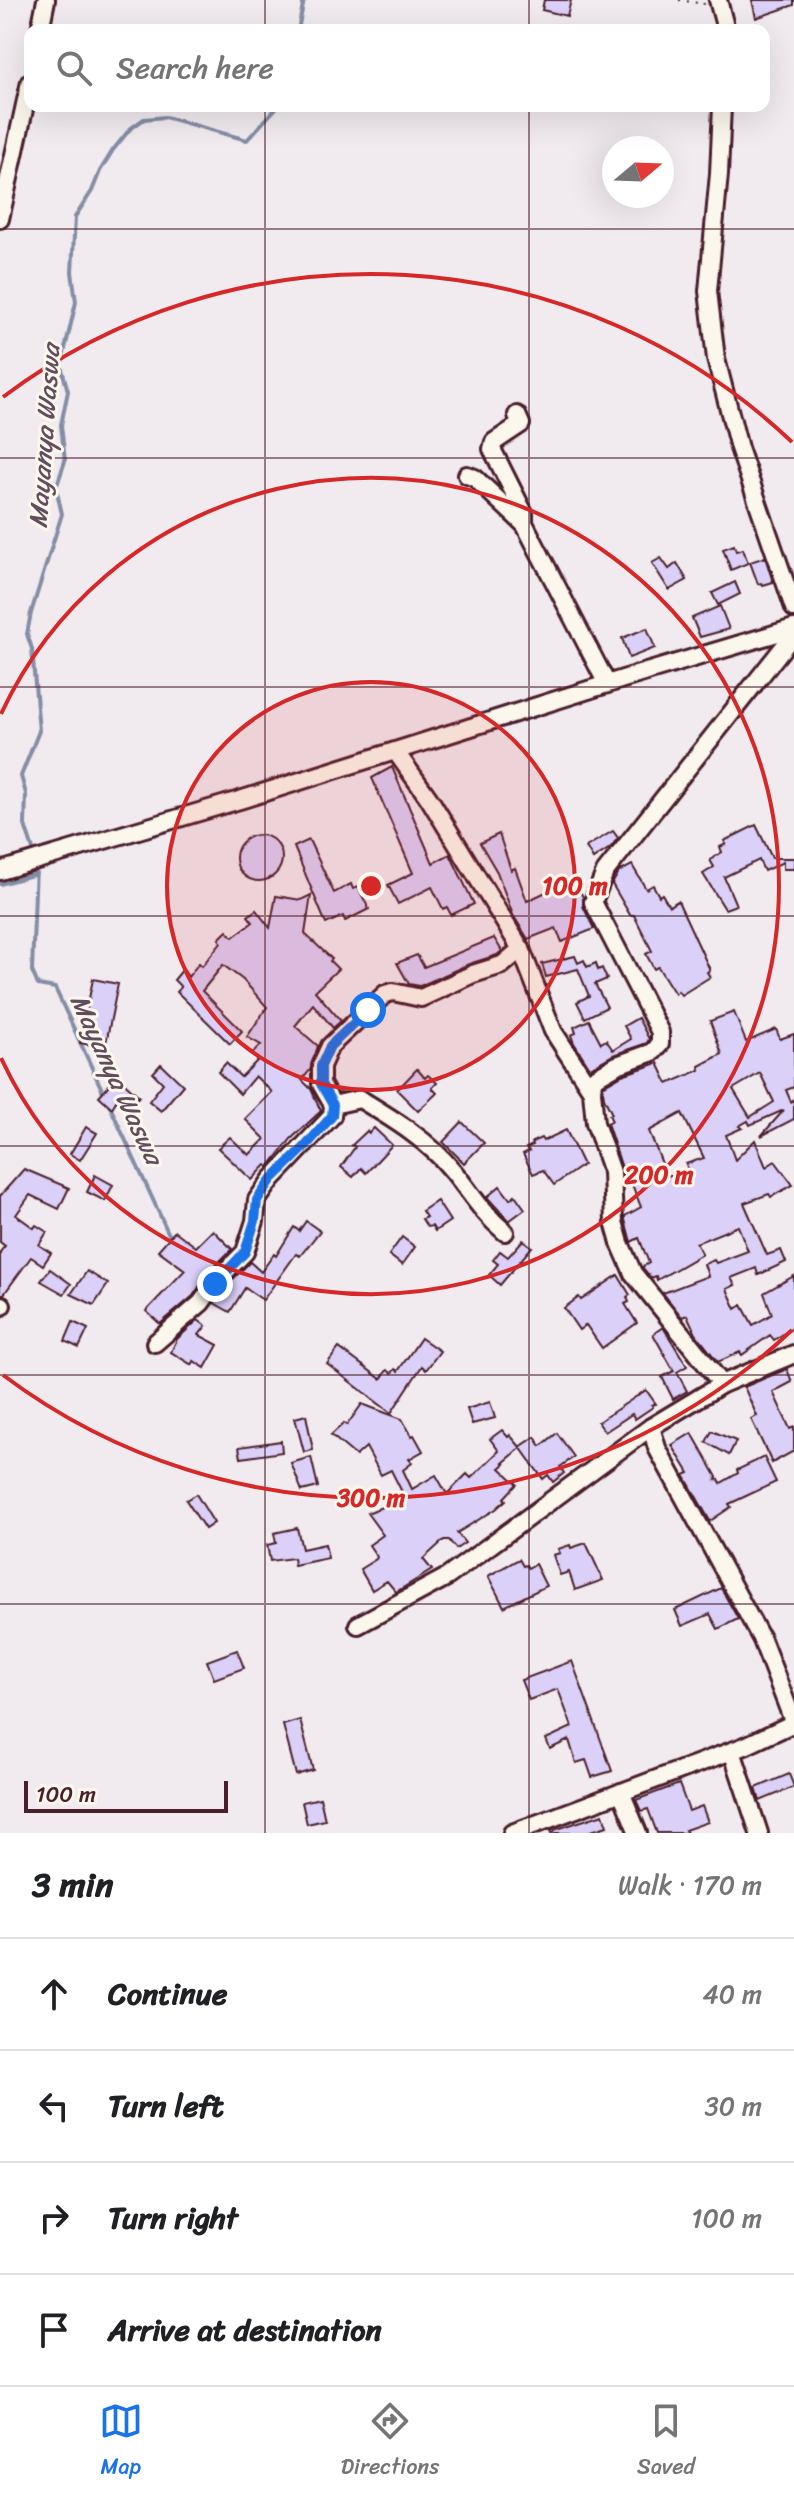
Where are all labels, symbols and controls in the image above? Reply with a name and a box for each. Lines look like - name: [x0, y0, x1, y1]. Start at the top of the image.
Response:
- search box: [24, 24, 770, 112]
- text: Search here: [116, 41, 274, 95]
- icon: search: [52, 46, 96, 90]
- north arrow: [602, 136, 674, 208]
- water label: Mayanya Waswa: [15, 340, 74, 529]
- text: 100 m: [542, 865, 608, 907]
- centre of rings: [357, 872, 385, 900]
- water label: Mayanya Waswa: [57, 986, 178, 1175]
- route start: [350, 992, 386, 1028]
- text: 200 m: [624, 1154, 694, 1196]
- route end: [197, 1266, 233, 1302]
- text: 300 m: [336, 1477, 406, 1519]
- text: 100 m: [36, 1775, 96, 1814]
- scale bar: [24, 1777, 228, 1813]
- text: 3 min: [32, 1855, 113, 1915]
- text: Walk · 170 m: [618, 1862, 762, 1908]
- text: Continue: [108, 1967, 227, 2021]
- text: 40 m: [703, 1971, 762, 2017]
- icon: ahead: [32, 1972, 76, 2016]
- text: Turn left: [108, 2079, 224, 2133]
- text: 30 m: [705, 2083, 762, 2129]
- icon: left: [32, 2084, 76, 2128]
- text: Turn right: [108, 2191, 238, 2245]
- text: 100 m: [691, 2195, 762, 2241]
- icon: right: [32, 2196, 76, 2240]
- text: Arrive at destination: [108, 2303, 382, 2357]
- icon: arrive: [32, 2308, 76, 2352]
- tab: Map: [99, 2399, 143, 2486]
- tab: Directions: [341, 2399, 439, 2486]
- tab: Saved: [637, 2399, 695, 2486]

